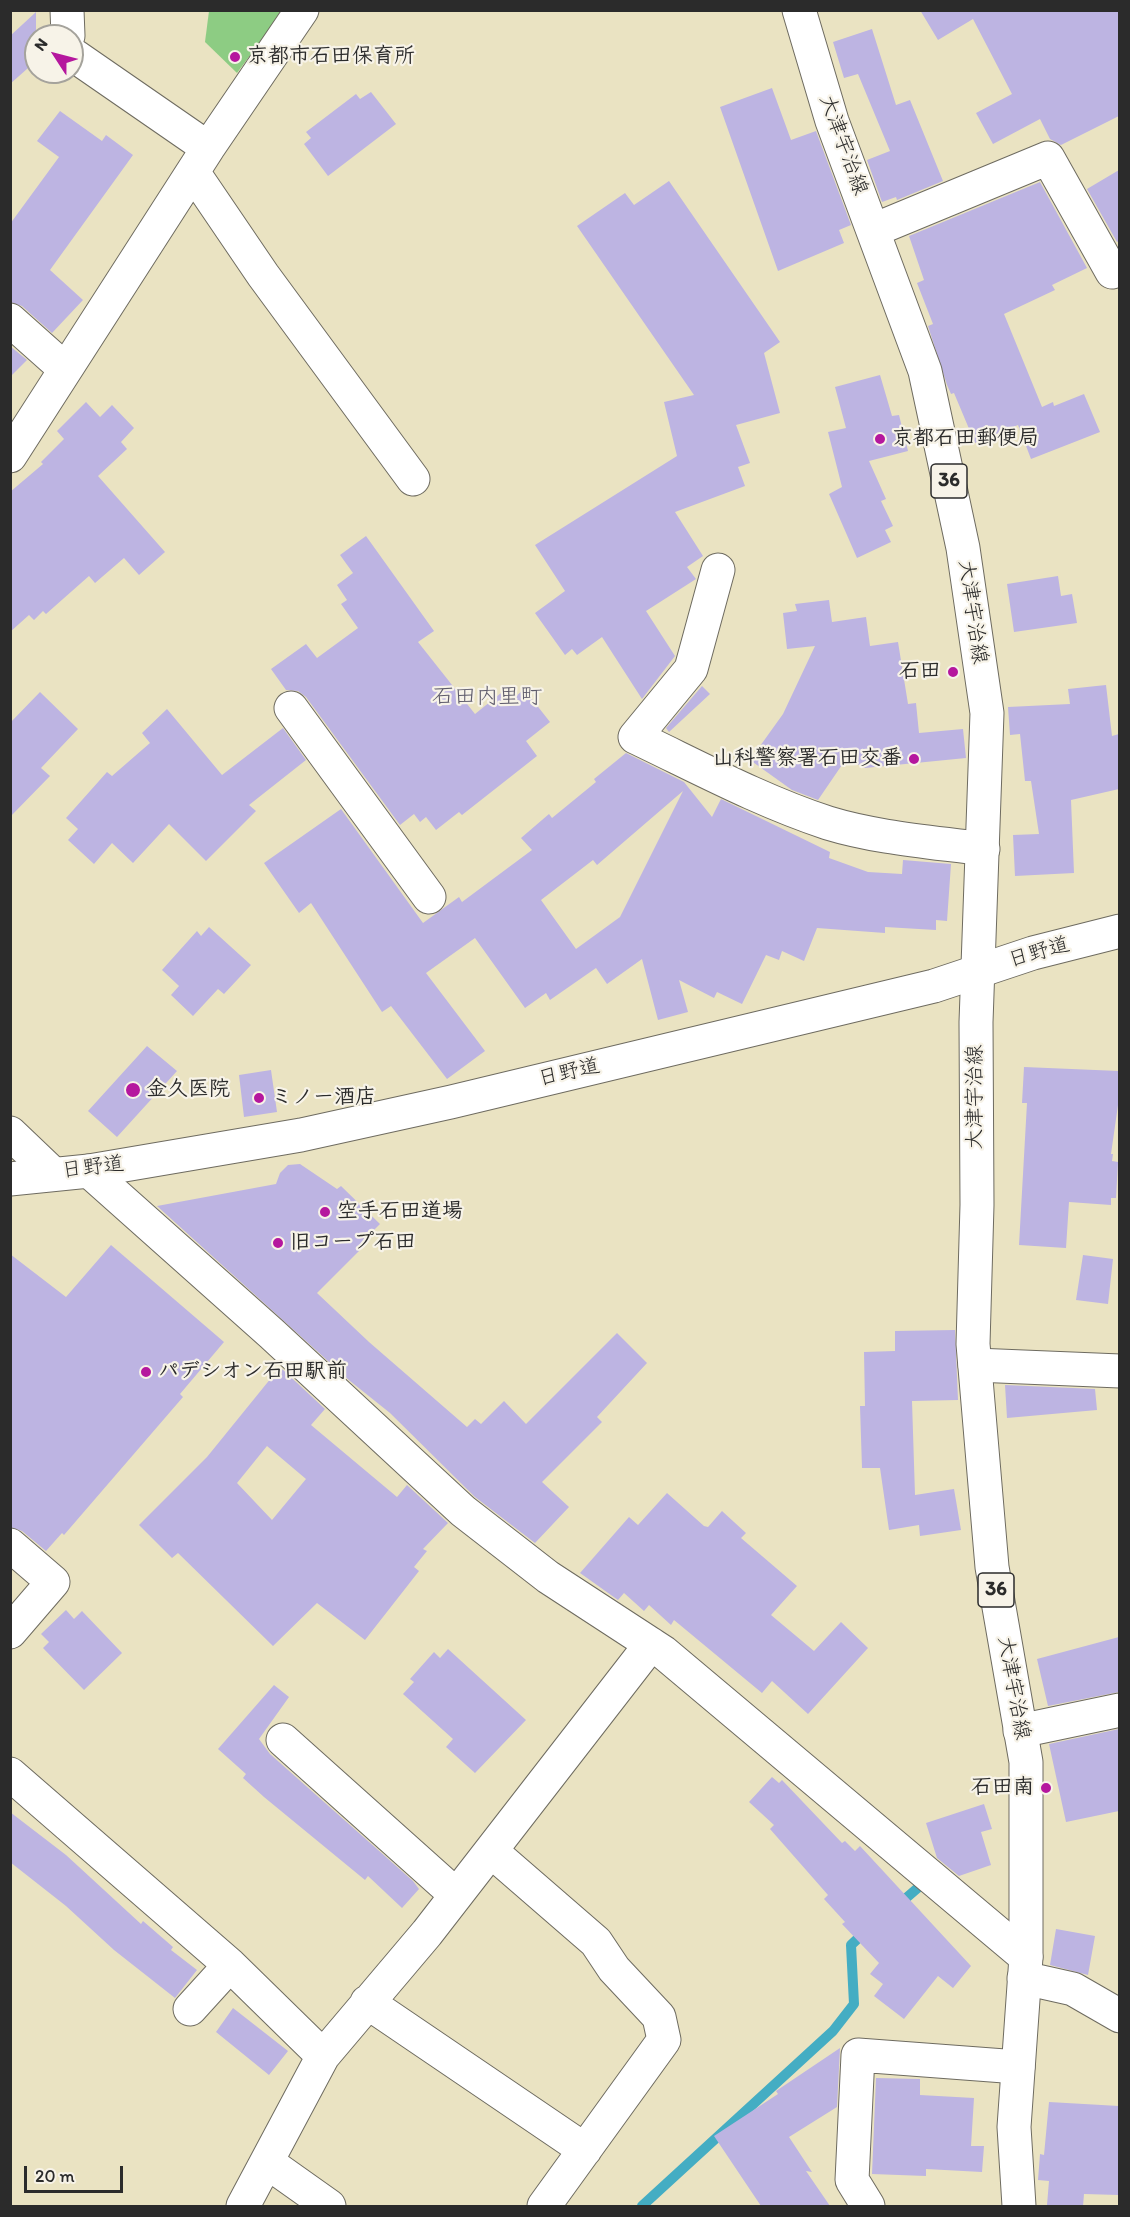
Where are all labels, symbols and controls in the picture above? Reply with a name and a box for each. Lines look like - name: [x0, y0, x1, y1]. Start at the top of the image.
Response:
- north arrow: [24, 24, 84, 84]
- text: N: [30, 34, 52, 54]
- place label: 京都市石田保育所: [247, 44, 415, 70]
- marker: 京都市石田保育所: [228, 50, 242, 64]
- street label: 大津宇治線: [813, 91, 873, 199]
- place label: 京都石田郵便局: [892, 426, 1039, 452]
- marker: 京都石田郵便局: [873, 432, 887, 446]
- road number: 36: [931, 464, 967, 498]
- street label: 大津宇治線: [952, 558, 992, 666]
- place label: 石田: [899, 659, 941, 685]
- marker: 石田: [946, 665, 960, 679]
- district label: 石田内里町: [432, 684, 542, 710]
- place label: 山科警察署石田交番: [713, 746, 902, 772]
- marker: 山科警察署石田交番: [907, 752, 921, 766]
- street label: 日野道: [1005, 932, 1073, 974]
- street label: 大津宇治線: [963, 1045, 989, 1149]
- street label: 日野道: [535, 1054, 603, 1092]
- place label: 金久医院: [146, 1077, 230, 1103]
- marker: 金久医院: [124, 1081, 142, 1099]
- place label: ミノー酒店: [271, 1085, 376, 1111]
- marker: ミノー酒店: [252, 1091, 266, 1105]
- street label: 日野道: [60, 1152, 126, 1184]
- place label: 空手石田道場: [337, 1199, 463, 1225]
- marker: 空手石田道場: [318, 1205, 332, 1219]
- place label: 旧コープ石田: [290, 1230, 416, 1256]
- marker: 旧コープ石田: [271, 1236, 285, 1250]
- place label: パデシオン石田駅前: [158, 1359, 347, 1385]
- marker: パデシオン石田駅前: [139, 1365, 153, 1379]
- road number: 36: [978, 1573, 1014, 1607]
- street label: 大津宇治線: [991, 1634, 1035, 1742]
- place label: 石田南: [971, 1775, 1034, 1801]
- marker: 石田南: [1039, 1781, 1053, 1795]
- scale bar: [27, 2154, 126, 2192]
- text: 20 m: [35, 2165, 75, 2187]

